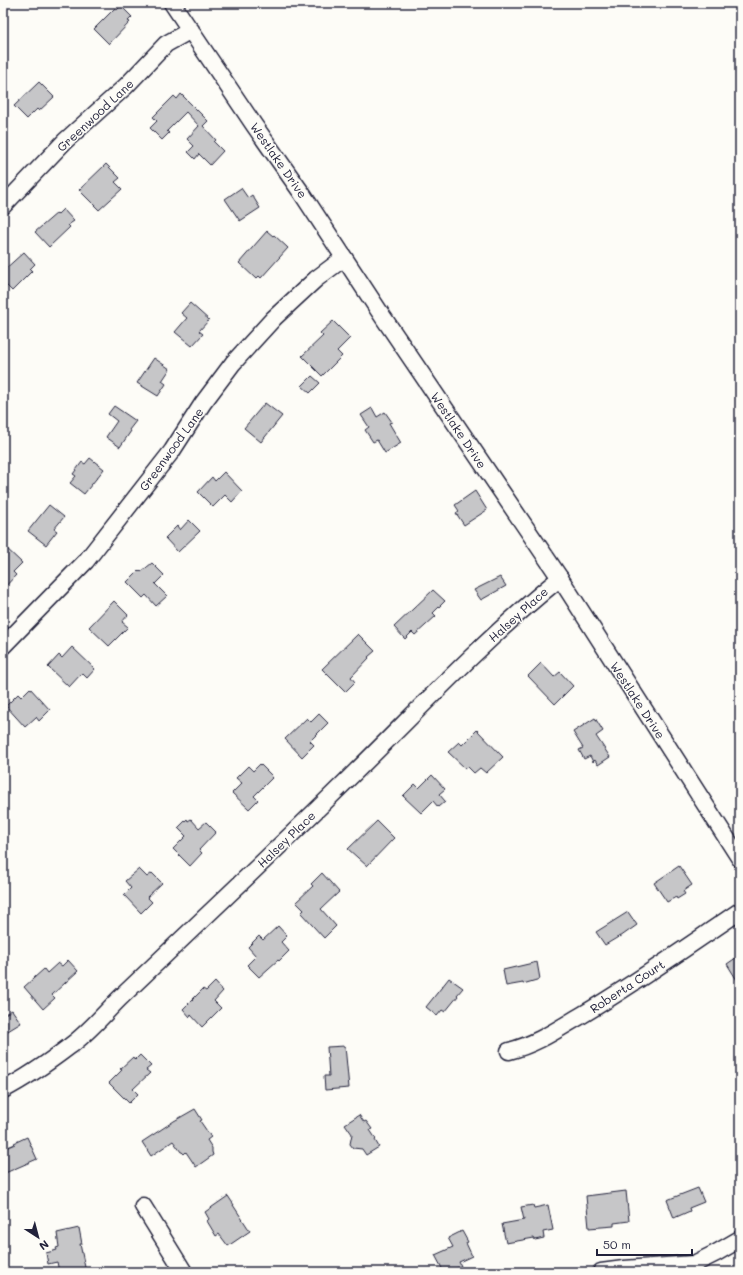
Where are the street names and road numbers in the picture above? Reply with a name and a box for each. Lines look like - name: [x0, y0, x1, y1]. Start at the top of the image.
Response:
- street label: Greenwood Lane: [53, 75, 137, 155]
- street label: Westlake Drive: [247, 119, 311, 201]
- street label: Westlake Drive: [428, 389, 490, 471]
- street label: Greenwood Lane: [135, 404, 207, 494]
- street label: Halsey Place: [485, 583, 551, 645]
- street label: Westlake Drive: [607, 658, 669, 742]
- street label: Halsey Place: [254, 807, 318, 871]
- street label: Roberta Court: [587, 956, 667, 1016]

